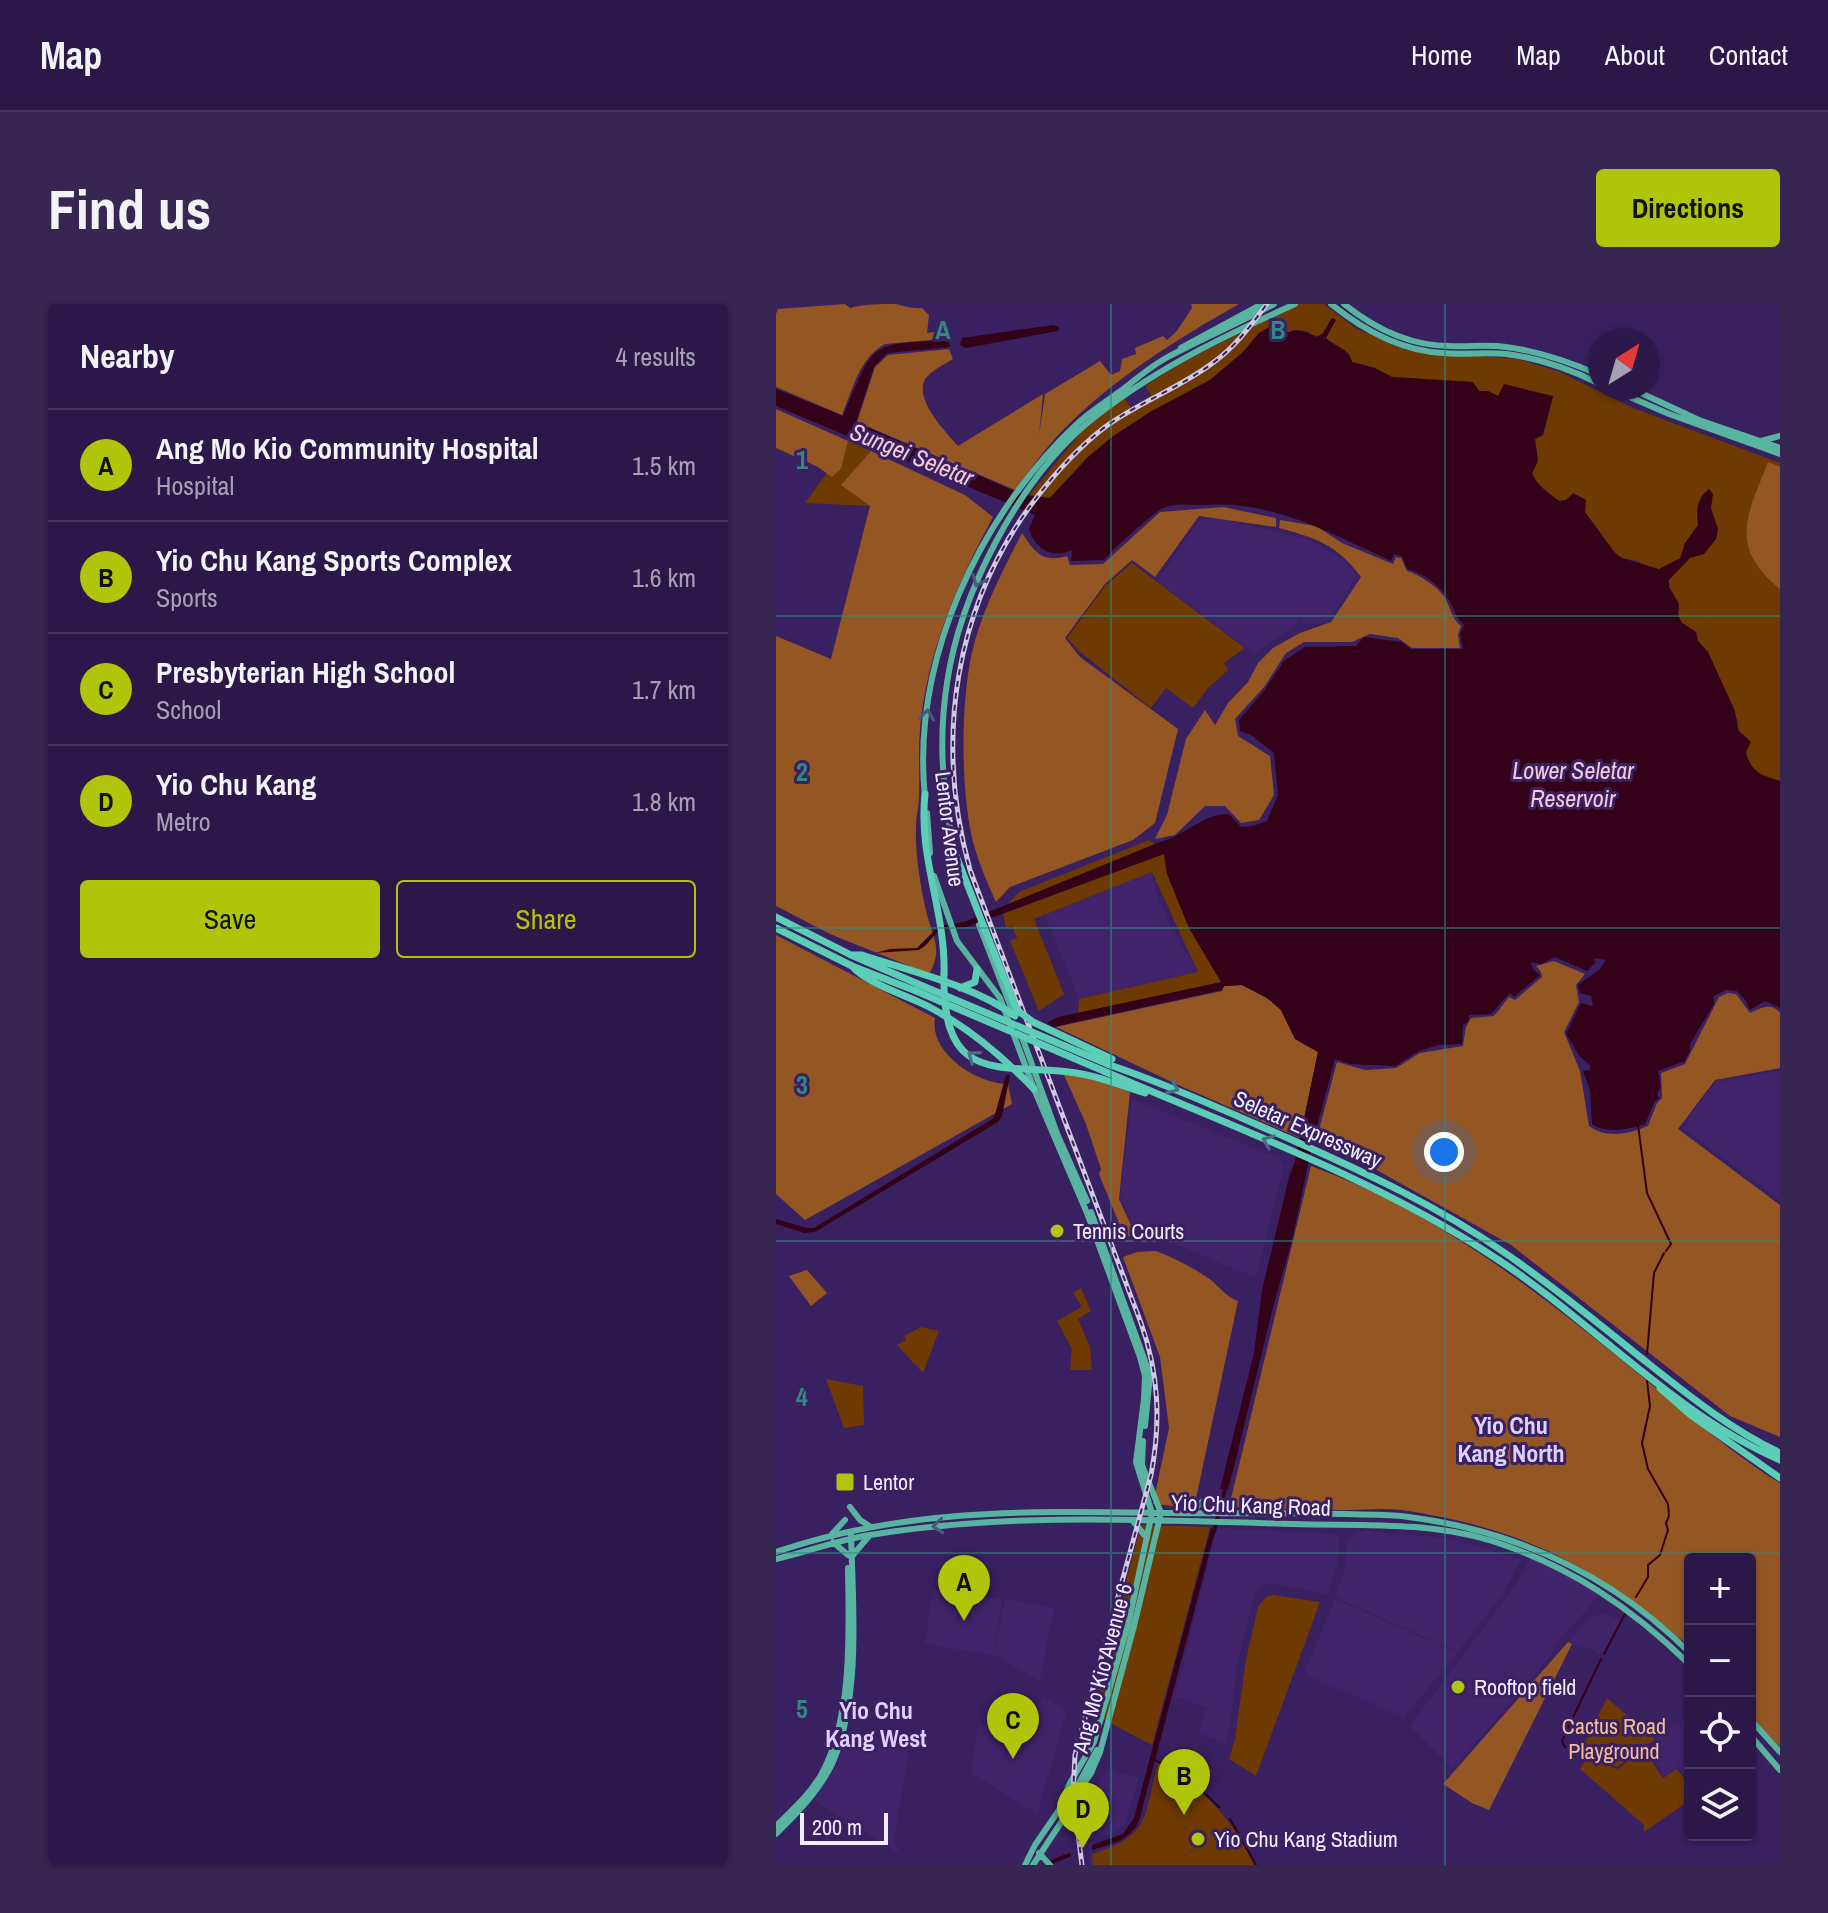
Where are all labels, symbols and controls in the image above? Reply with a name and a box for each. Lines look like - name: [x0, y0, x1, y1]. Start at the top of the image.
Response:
- text: Map: [40, 30, 102, 81]
- text: Home: [1411, 36, 1472, 74]
- text: Map: [1516, 36, 1561, 74]
- text: About: [1605, 36, 1665, 74]
- text: Contact: [1709, 36, 1788, 74]
- button: Directions: [1596, 169, 1780, 247]
- text: Find us: [48, 171, 211, 246]
- text: A: [935, 312, 951, 347]
- text: B: [1270, 312, 1286, 347]
- north arrow: [1588, 328, 1660, 400]
- text: Nearby: [80, 333, 175, 379]
- text: 4 results: [615, 339, 696, 374]
- water label: Sungei Seletar: [846, 415, 980, 494]
- text: Ang Mo Kio Community Hospital: [156, 428, 539, 468]
- text: 1: [796, 442, 808, 477]
- text: A: [98, 448, 114, 483]
- text: 1.5 km: [632, 448, 696, 483]
- text: Hospital: [156, 468, 234, 503]
- text: Yio Chu Kang Sports Complex: [156, 540, 512, 580]
- text: B: [98, 560, 114, 595]
- text: 1.6 km: [632, 560, 696, 595]
- one-way arrow: [972, 573, 988, 587]
- text: Sports: [156, 580, 218, 615]
- text: Presbyterian High School: [156, 652, 455, 692]
- text: C: [98, 672, 114, 707]
- text: 1.7 km: [632, 672, 696, 707]
- text: School: [156, 692, 221, 727]
- one-way arrow: [918, 708, 935, 722]
- text: 2: [796, 754, 808, 789]
- water label: Lower Seletar Reservoir: [1512, 754, 1635, 814]
- text: Yio Chu Kang: [156, 764, 316, 804]
- street label: Lentor Avenue: [928, 770, 972, 888]
- text: D: [98, 784, 114, 819]
- text: 1.8 km: [632, 784, 696, 819]
- text: Metro: [156, 804, 211, 839]
- button: Save: [80, 880, 380, 958]
- button: Share: [396, 880, 696, 958]
- one-way arrow: [967, 1052, 982, 1066]
- text: 3: [796, 1067, 808, 1102]
- one-way arrow: [1165, 1079, 1179, 1095]
- street label: Seletar Expressway: [1229, 1083, 1387, 1175]
- your location: [1424, 1132, 1464, 1172]
- one-way arrow: [1262, 1134, 1276, 1150]
- place label: Tennis Courts: [1073, 1216, 1184, 1246]
- marker: Tennis Courts: [1048, 1222, 1066, 1240]
- text: 4: [796, 1379, 808, 1414]
- district label: Yio Chu Kang North: [1457, 1409, 1565, 1469]
- place label: Lentor: [863, 1467, 914, 1497]
- marker: Lentor: [834, 1471, 856, 1493]
- street label: Yio Chu Kang Road: [1171, 1487, 1331, 1523]
- one-way arrow: [931, 1517, 944, 1534]
- map controls: [1684, 1553, 1756, 1841]
- button: +: [1684, 1553, 1756, 1625]
- pin: A: [938, 1555, 990, 1621]
- street label: Ang Mo Kio Avenue 6: [1065, 1580, 1139, 1757]
- button: −: [1684, 1625, 1756, 1697]
- place label: Rooftop field: [1474, 1672, 1576, 1702]
- marker: Rooftop field: [1449, 1678, 1467, 1696]
- text: 5: [796, 1691, 808, 1726]
- pin: C: [987, 1693, 1039, 1759]
- district label: Yio Chu Kang West: [825, 1694, 927, 1754]
- button: locate: [1684, 1697, 1756, 1769]
- park label: Cactus Road Playground: [1562, 1711, 1666, 1766]
- pin: B: [1158, 1749, 1210, 1815]
- button: layers: [1684, 1769, 1756, 1841]
- pin: D: [1057, 1782, 1109, 1848]
- scale bar: [800, 1809, 888, 1845]
- text: 200 m: [812, 1812, 862, 1842]
- place label: Yio Chu Kang Stadium: [1214, 1824, 1398, 1854]
- marker: Yio Chu Kang Stadium: [1189, 1830, 1207, 1848]

